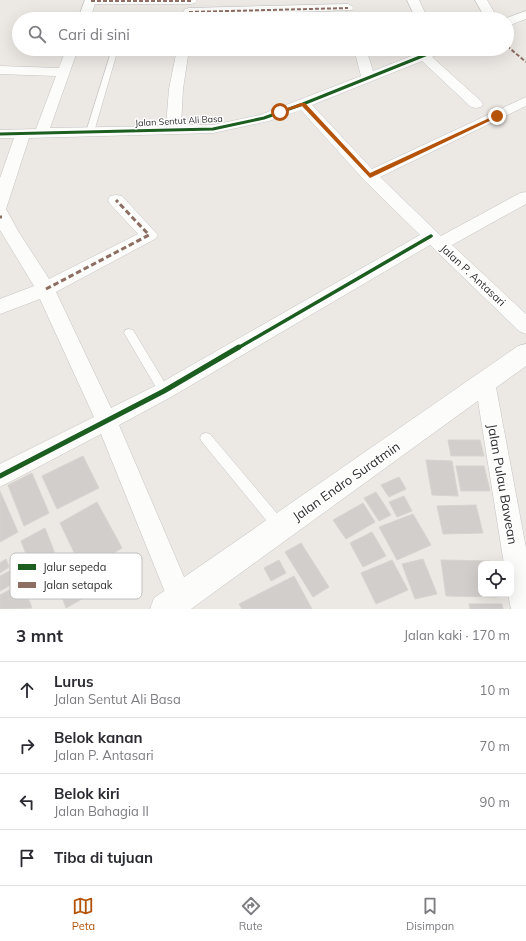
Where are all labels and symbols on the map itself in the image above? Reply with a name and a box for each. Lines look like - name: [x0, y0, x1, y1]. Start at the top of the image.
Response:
- route start: [271, 103, 289, 121]
- route end: [488, 107, 506, 125]
- street label: Jalan Sentut Ali Basa: [135, 113, 223, 128]
- street label: Jalan P. Antasari: [437, 241, 509, 309]
- street label: Jalan Pulau Bawean: [485, 423, 521, 545]
- street label: Jalan Endro Suratmin: [289, 438, 403, 524]
- legend: [10, 553, 142, 599]
- text: Jalur sepeda: [43, 560, 106, 574]
- text: Jalan setapak: [43, 578, 113, 592]

